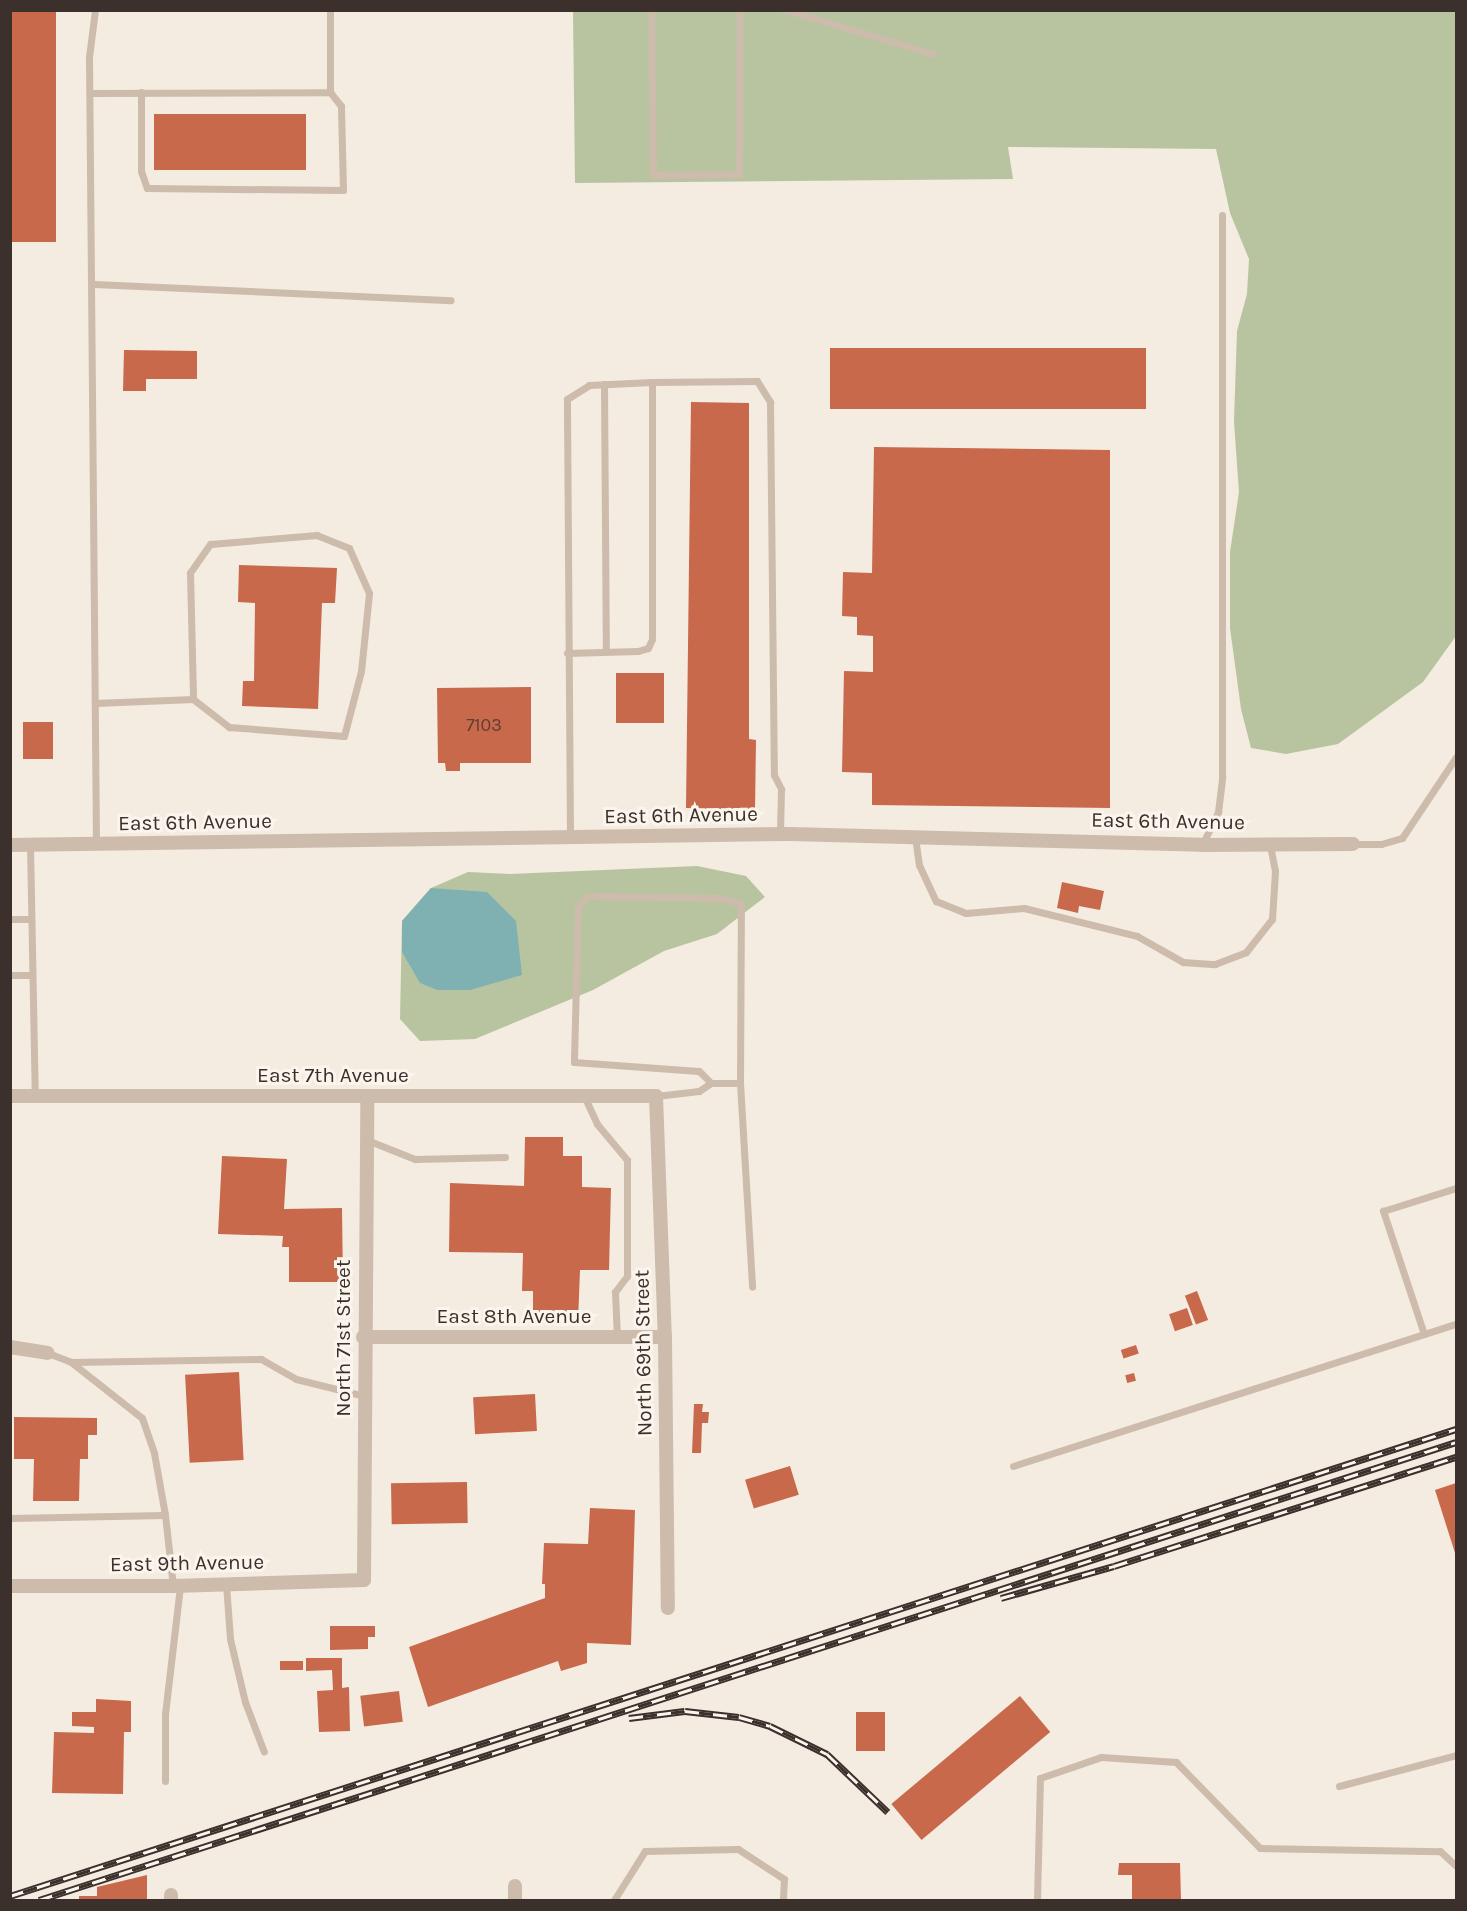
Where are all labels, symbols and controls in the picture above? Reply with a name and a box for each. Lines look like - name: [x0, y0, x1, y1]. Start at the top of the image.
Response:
- house number: 7103: [466, 714, 502, 736]
- street label: East 6th Avenue: [604, 801, 758, 829]
- street label: East 6th Avenue: [1091, 807, 1245, 835]
- street label: East 6th Avenue: [118, 808, 272, 836]
- street label: East 7th Avenue: [257, 1062, 409, 1088]
- street label: North 71st Street: [330, 1259, 356, 1417]
- street label: North 69th Street: [629, 1270, 657, 1436]
- street label: East 8th Avenue: [437, 1303, 591, 1329]
- street label: East 9th Avenue: [110, 1549, 264, 1577]

